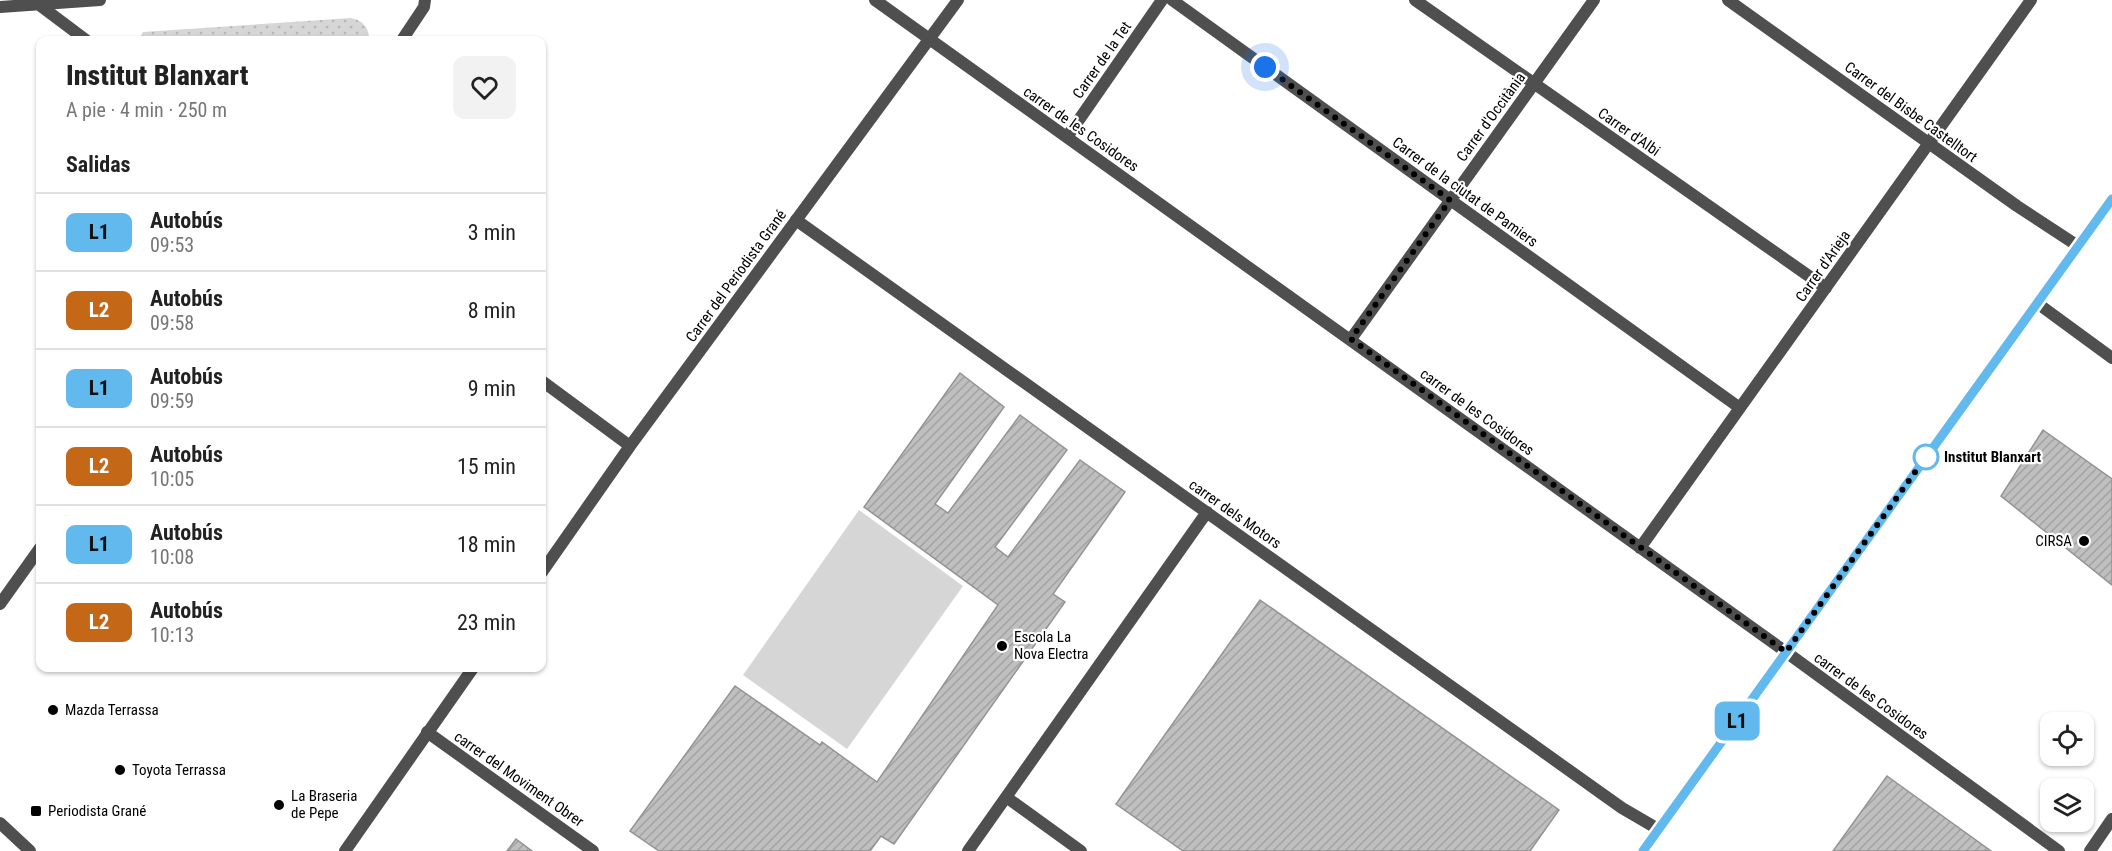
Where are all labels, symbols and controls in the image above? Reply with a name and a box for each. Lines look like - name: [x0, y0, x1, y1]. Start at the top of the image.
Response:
- street label: Carrer de la Tet: [1069, 18, 1135, 102]
- your location: [1250, 52, 1280, 82]
- button: heart: [453, 56, 516, 119]
- street label: Carrer del Bisbe Castelltort: [1841, 58, 1981, 166]
- text: Institut Blanxart: [66, 59, 248, 92]
- street label: Carrer d'Occitània: [1453, 69, 1529, 165]
- street label: carrer de les Cosidores: [1020, 83, 1142, 176]
- text: A pie · 4 min · 250 m: [66, 98, 227, 122]
- street label: Carrer d'Albi: [1594, 104, 1664, 160]
- street label: Carrer de la ciutat de Pamiers: [1389, 133, 1541, 251]
- text: Salidas: [66, 152, 131, 177]
- street label: Carrer del Periodista Grané: [682, 206, 790, 346]
- text: Autobús: [150, 208, 223, 233]
- text: L1: [89, 220, 109, 244]
- text: 3 min: [468, 220, 516, 245]
- street label: Carrer d'Arieja: [1792, 227, 1854, 305]
- text: 09:53: [150, 233, 194, 257]
- text: Autobús: [150, 286, 223, 311]
- text: L2: [89, 298, 109, 322]
- text: 8 min: [468, 298, 516, 323]
- text: 09:58: [150, 311, 194, 335]
- text: Autobús: [150, 364, 223, 389]
- street label: carrer de les Cosidores: [1417, 365, 1538, 459]
- text: L1: [89, 376, 109, 400]
- text: 9 min: [468, 376, 516, 401]
- text: 09:59: [150, 389, 194, 413]
- text: Autobús: [150, 442, 223, 467]
- marker: Institut Blanxart: [1913, 444, 1939, 470]
- place label: Institut Blanxart: [1944, 448, 2041, 466]
- text: L2: [89, 454, 109, 478]
- text: 15 min: [457, 454, 516, 479]
- text: 10:05: [150, 467, 194, 491]
- street label: carrer dels Motors: [1185, 476, 1285, 553]
- text: Autobús: [150, 520, 223, 545]
- text: L1: [89, 532, 109, 556]
- text: 18 min: [457, 532, 516, 557]
- place label: CIRSA: [2035, 532, 2072, 550]
- marker: CIRSA: [2077, 534, 2091, 548]
- text: 10:08: [150, 545, 194, 569]
- text: Autobús: [150, 598, 223, 623]
- text: L2: [89, 610, 109, 634]
- text: 23 min: [457, 610, 516, 635]
- text: 10:13: [150, 623, 194, 647]
- place label: Escola La Nova Electra: [1014, 628, 1088, 663]
- marker: Escola La Nova Electra: [995, 639, 1009, 653]
- street label: carrer de les Cosidores: [1811, 649, 1932, 743]
- place label: Mazda Terrassa: [65, 701, 159, 719]
- line badge: L1: [1710, 702, 1764, 740]
- marker: Mazda Terrassa: [46, 703, 60, 717]
- text: L1: [1727, 709, 1747, 733]
- map controls: [2040, 712, 2094, 832]
- button: locate: [2040, 712, 2094, 766]
- street label: carrer del Moviment Obrer: [451, 727, 588, 831]
- place label: Toyota Terrassa: [132, 761, 226, 779]
- marker: Toyota Terrassa: [113, 763, 127, 777]
- button: layers: [2040, 778, 2094, 832]
- place label: La Braseria de Pepe: [291, 787, 357, 822]
- marker: La Braseria de Pepe: [272, 798, 286, 812]
- place label: Periodista Grané: [48, 802, 146, 820]
- marker: Periodista Grané: [29, 804, 43, 818]

